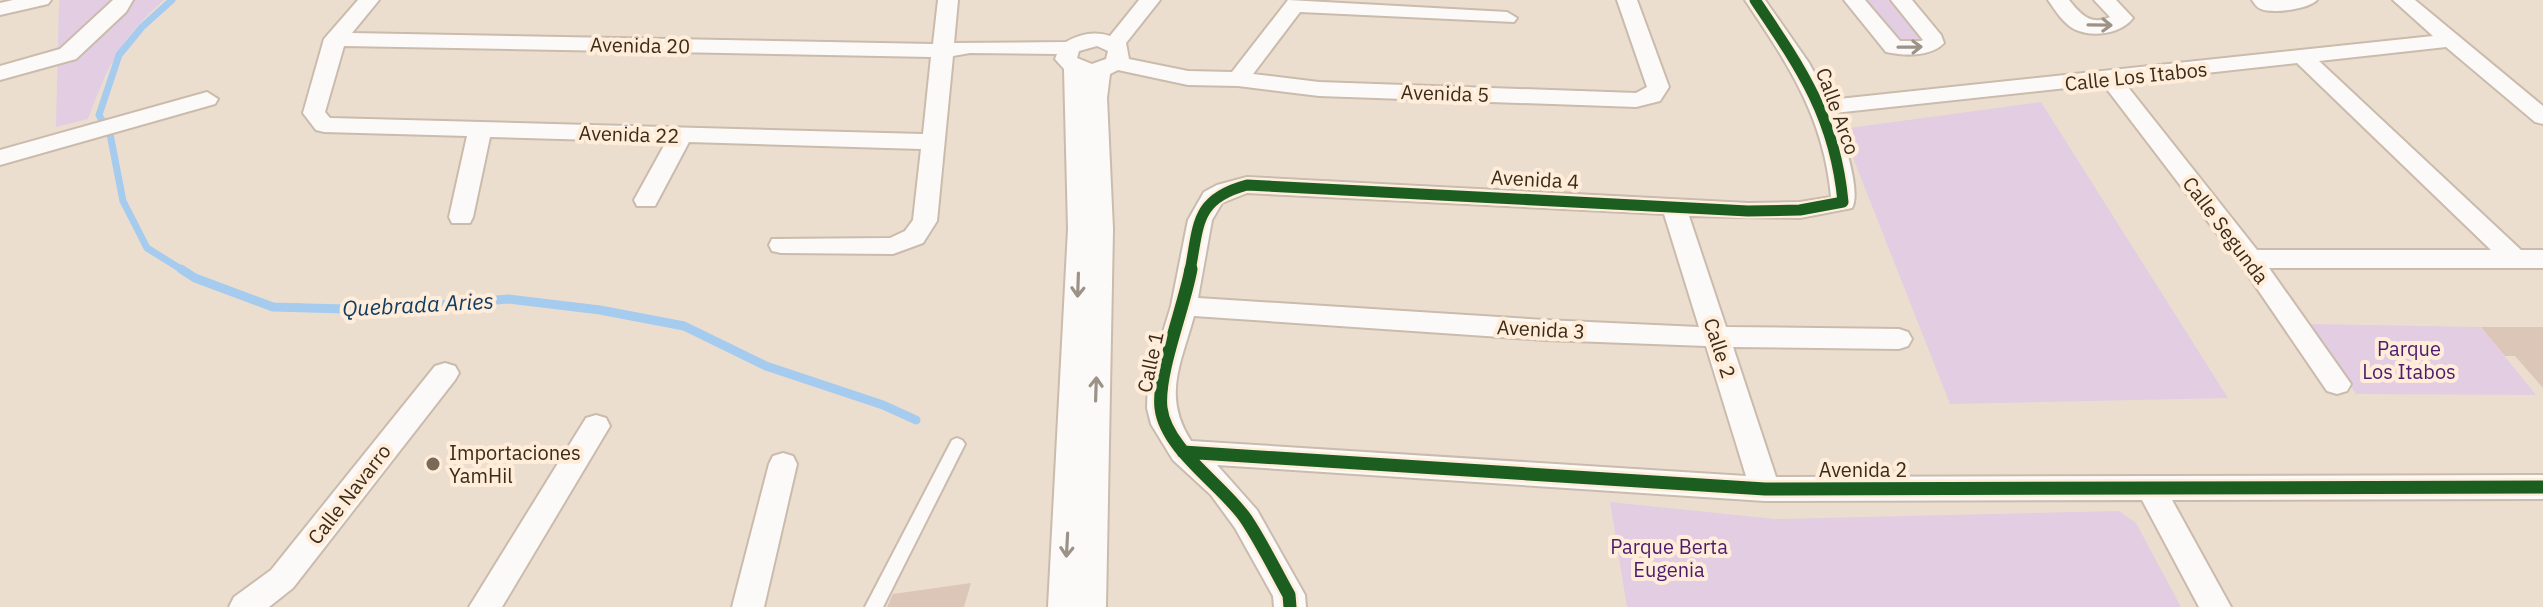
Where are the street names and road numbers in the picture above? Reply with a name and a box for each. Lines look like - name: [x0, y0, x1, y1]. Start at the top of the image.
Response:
- street label: Avenida 20: [590, 31, 690, 59]
- street label: Calle Los Itabos: [2063, 55, 2209, 97]
- street label: Calle Arco: [1810, 64, 1866, 158]
- street label: Avenida 5: [1400, 78, 1490, 108]
- street label: Avenida 22: [578, 119, 680, 149]
- street label: Avenida 4: [1490, 163, 1580, 195]
- street label: Calle Segunda: [2177, 171, 2275, 289]
- street label: Avenida 3: [1496, 313, 1586, 345]
- street label: Calle 2: [1698, 315, 1742, 381]
- street label: Calle 1: [1130, 329, 1170, 395]
- street label: Calle Navarro: [301, 438, 397, 550]
- street label: Avenida 2: [1819, 456, 1907, 483]

